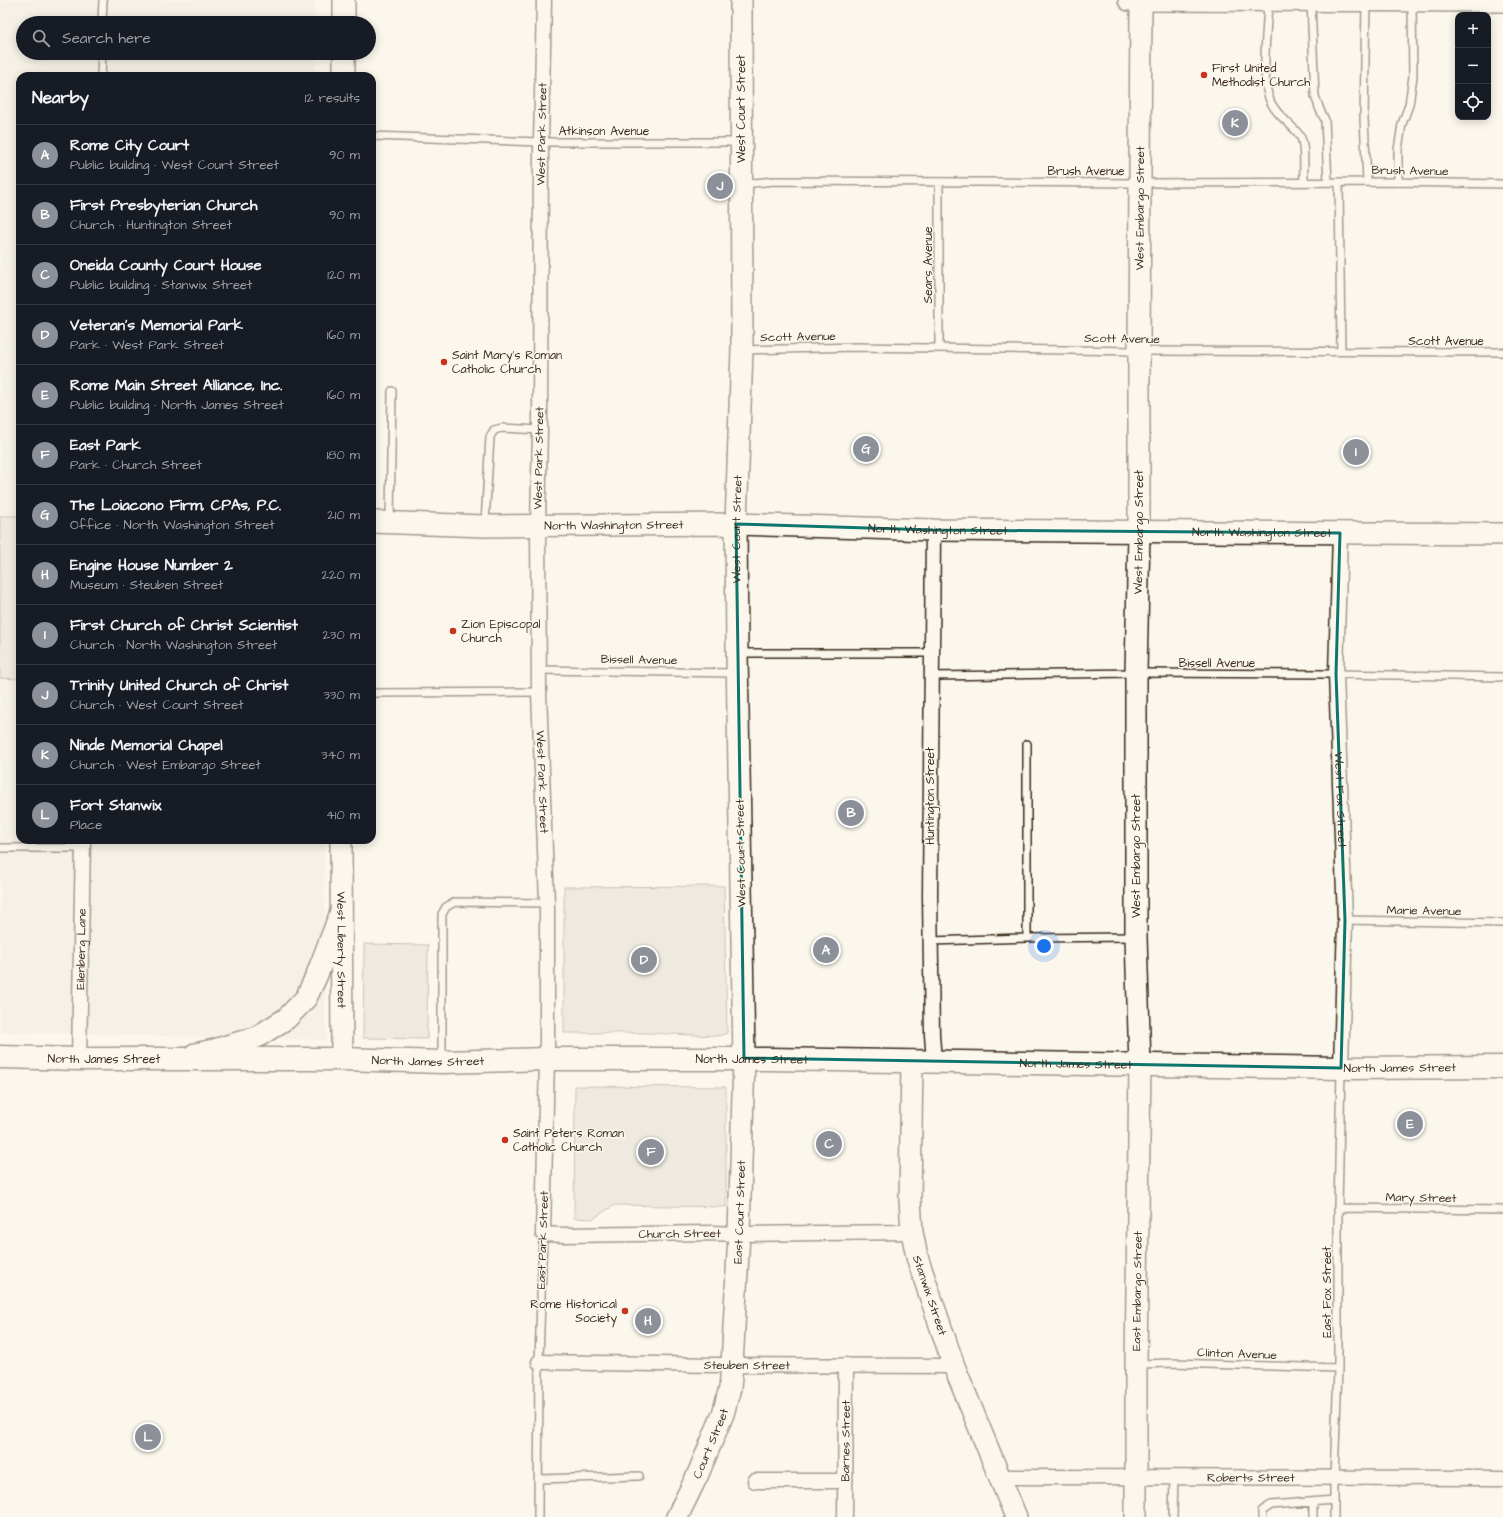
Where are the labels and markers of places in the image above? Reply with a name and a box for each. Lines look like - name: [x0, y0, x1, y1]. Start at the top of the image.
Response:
- place label: First United Methodist Church: [1212, 60, 1310, 91]
- marker: First United Methodist Church: [1199, 70, 1209, 80]
- pin: K: [1222, 108, 1248, 138]
- pin: J: [707, 171, 733, 201]
- place label: Saint Mary's Roman Catholic Church: [452, 347, 562, 378]
- marker: Saint Mary's Roman Catholic Church: [439, 357, 449, 367]
- pin: G: [853, 434, 879, 464]
- pin: I: [1343, 437, 1369, 467]
- place label: Zion Episcopal Church: [461, 616, 541, 647]
- marker: Zion Episcopal Church: [448, 626, 458, 636]
- pin: B: [838, 798, 864, 828]
- pin: A: [813, 935, 839, 965]
- pin: D: [631, 945, 657, 975]
- pin: E: [1397, 1109, 1423, 1139]
- place label: Saint Peters Roman Catholic Church: [513, 1125, 624, 1156]
- pin: C: [816, 1129, 842, 1159]
- marker: Saint Peters Roman Catholic Church: [500, 1135, 510, 1145]
- pin: F: [638, 1137, 664, 1167]
- place label: Rome Historical Society: [530, 1296, 617, 1328]
- marker: Rome Historical Society: [620, 1306, 630, 1316]
- pin: H: [635, 1306, 661, 1336]
- pin: L: [135, 1422, 161, 1452]

